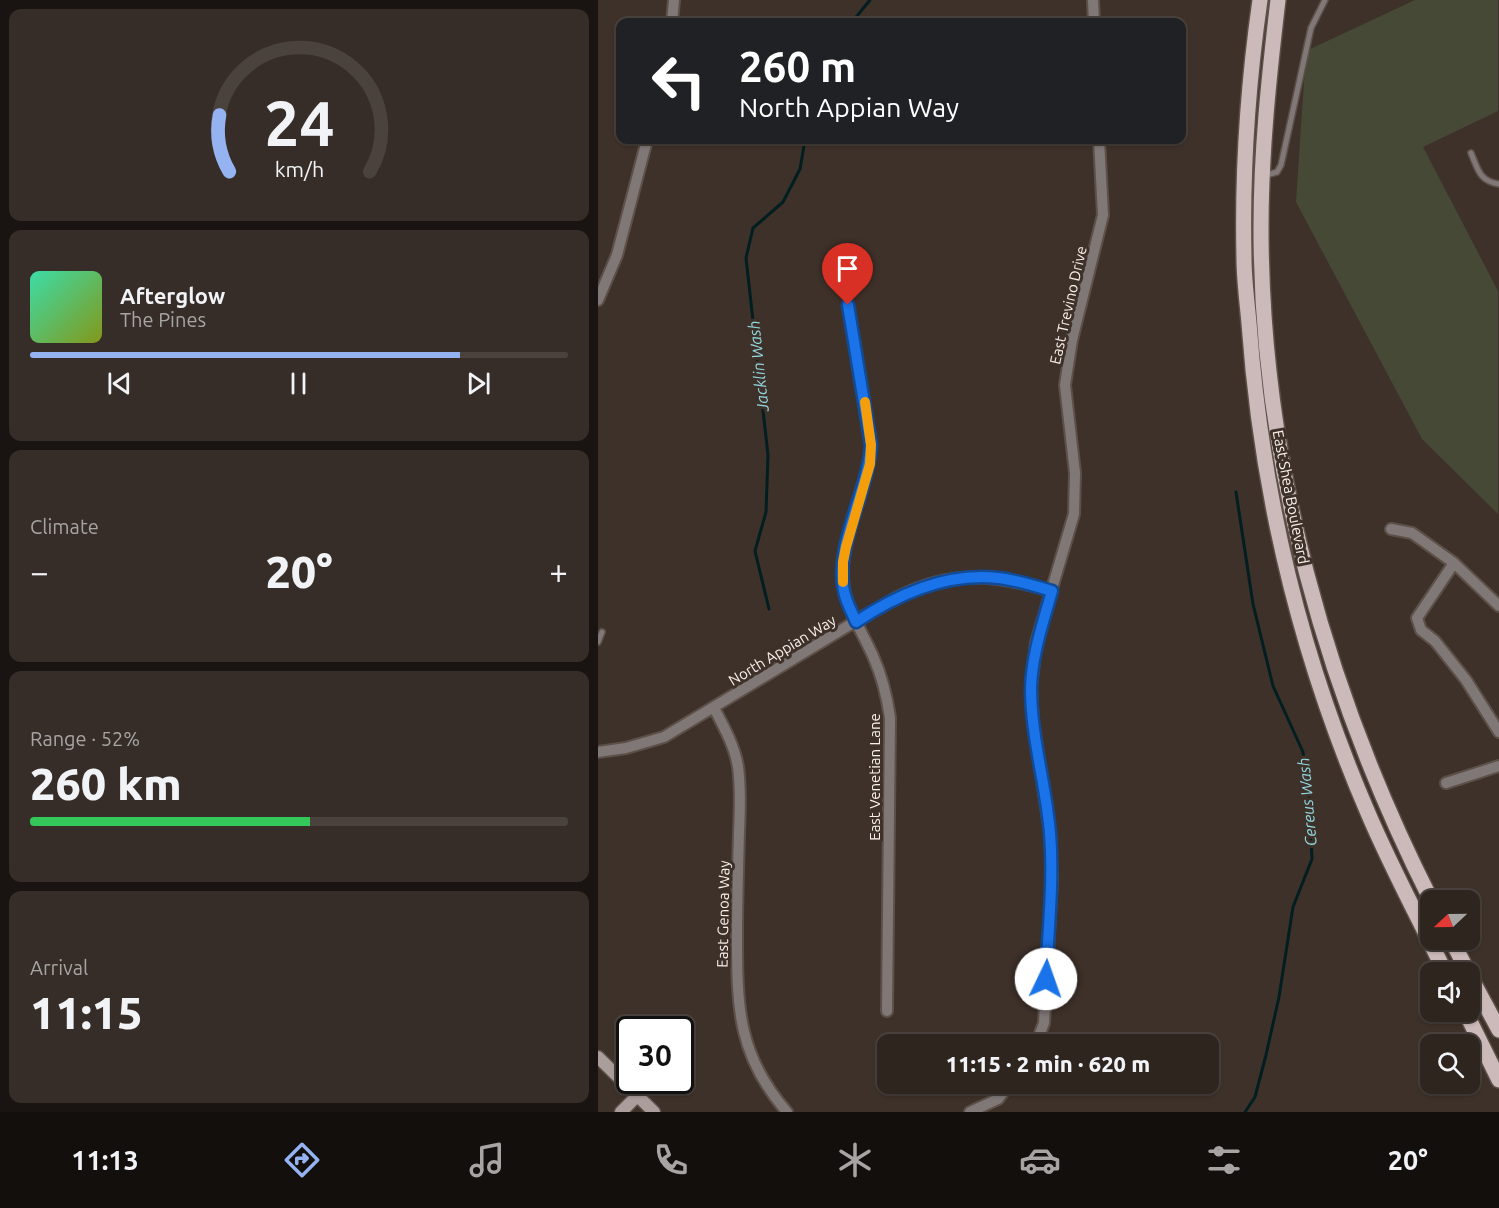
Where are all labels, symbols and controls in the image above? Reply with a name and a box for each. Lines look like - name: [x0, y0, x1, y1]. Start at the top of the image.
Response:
- icon: left: [640, 42, 718, 120]
- text: 260 m: [739, 43, 856, 90]
- text: 24: [264, 88, 334, 158]
- text: North Appian Way: [739, 92, 959, 122]
- text: km/h: [274, 157, 324, 181]
- pin: [822, 243, 873, 305]
- street label: East Trevino Drive: [1046, 244, 1090, 366]
- icon: arrive: [831, 252, 864, 285]
- text: Afterglow: [120, 283, 225, 308]
- text: The Pines: [120, 308, 206, 331]
- water label: Jacklin Wash: [744, 320, 772, 413]
- icon: previous: [103, 367, 136, 400]
- icon: pause: [282, 367, 315, 400]
- icon: next: [462, 367, 495, 400]
- street label: East Shea Boulevard: [1270, 428, 1312, 566]
- text: Climate: [30, 515, 99, 538]
- text: 20°: [265, 546, 333, 597]
- text: −: [30, 553, 49, 590]
- text: +: [549, 553, 568, 590]
- street label: North Appian Way: [725, 611, 839, 689]
- street label: East Venetian Lane: [866, 713, 883, 841]
- text: Range · 52%: [30, 727, 140, 750]
- water label: Cereus Wash: [1294, 757, 1320, 847]
- text: 260 km: [30, 758, 182, 809]
- street label: East Genoa Way: [714, 860, 732, 968]
- north arrow: [1420, 890, 1480, 950]
- map controls: [1420, 890, 1480, 1094]
- position arrow: [1014, 947, 1078, 1011]
- text: Arrival: [30, 956, 88, 979]
- button: sound: [1420, 962, 1480, 1022]
- text: 11:15: [30, 987, 143, 1038]
- speed limit sign: 30: [616, 1016, 694, 1094]
- button: search: [1420, 1034, 1480, 1094]
- text: 11:15 · 2 min · 620 m: [946, 1051, 1150, 1076]
- icon: directions: [281, 1139, 323, 1181]
- icon: music: [466, 1139, 508, 1181]
- icon: phone: [650, 1139, 692, 1181]
- icon: climate: [834, 1139, 876, 1181]
- icon: car: [1019, 1139, 1061, 1181]
- icon: filters: [1203, 1139, 1245, 1181]
- text: 11:13: [71, 1145, 139, 1175]
- text: 20°: [1388, 1145, 1428, 1175]

